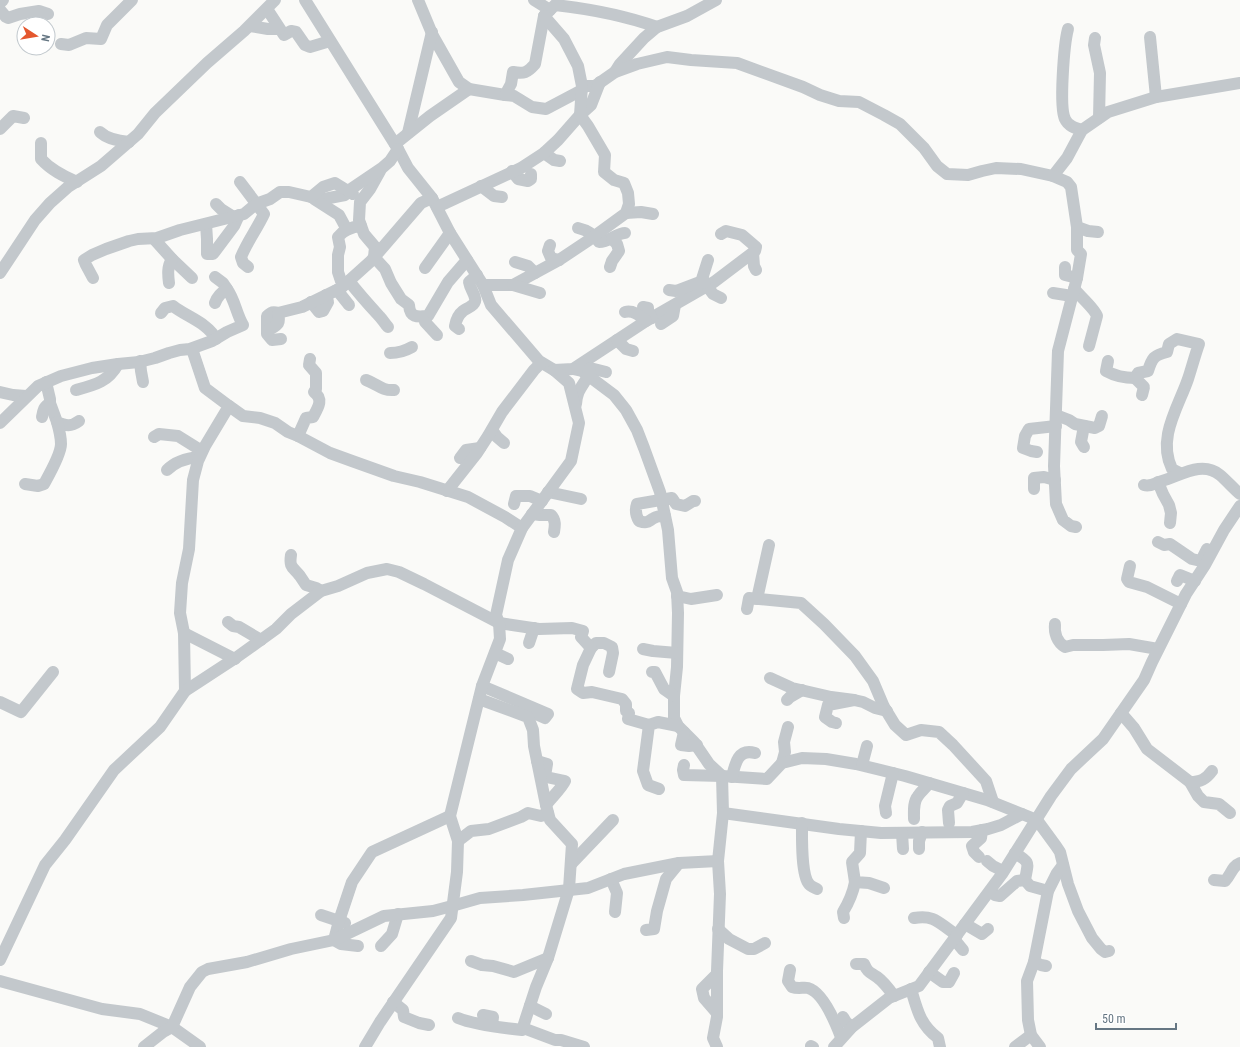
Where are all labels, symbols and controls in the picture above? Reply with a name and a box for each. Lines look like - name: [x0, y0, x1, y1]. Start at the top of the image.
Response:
- north arrow: [16, 16, 56, 56]
- text: N: [38, 33, 52, 43]
- scale bar: [1096, 1005, 1176, 1031]
- text: 50 m: [1102, 1012, 1126, 1026]

